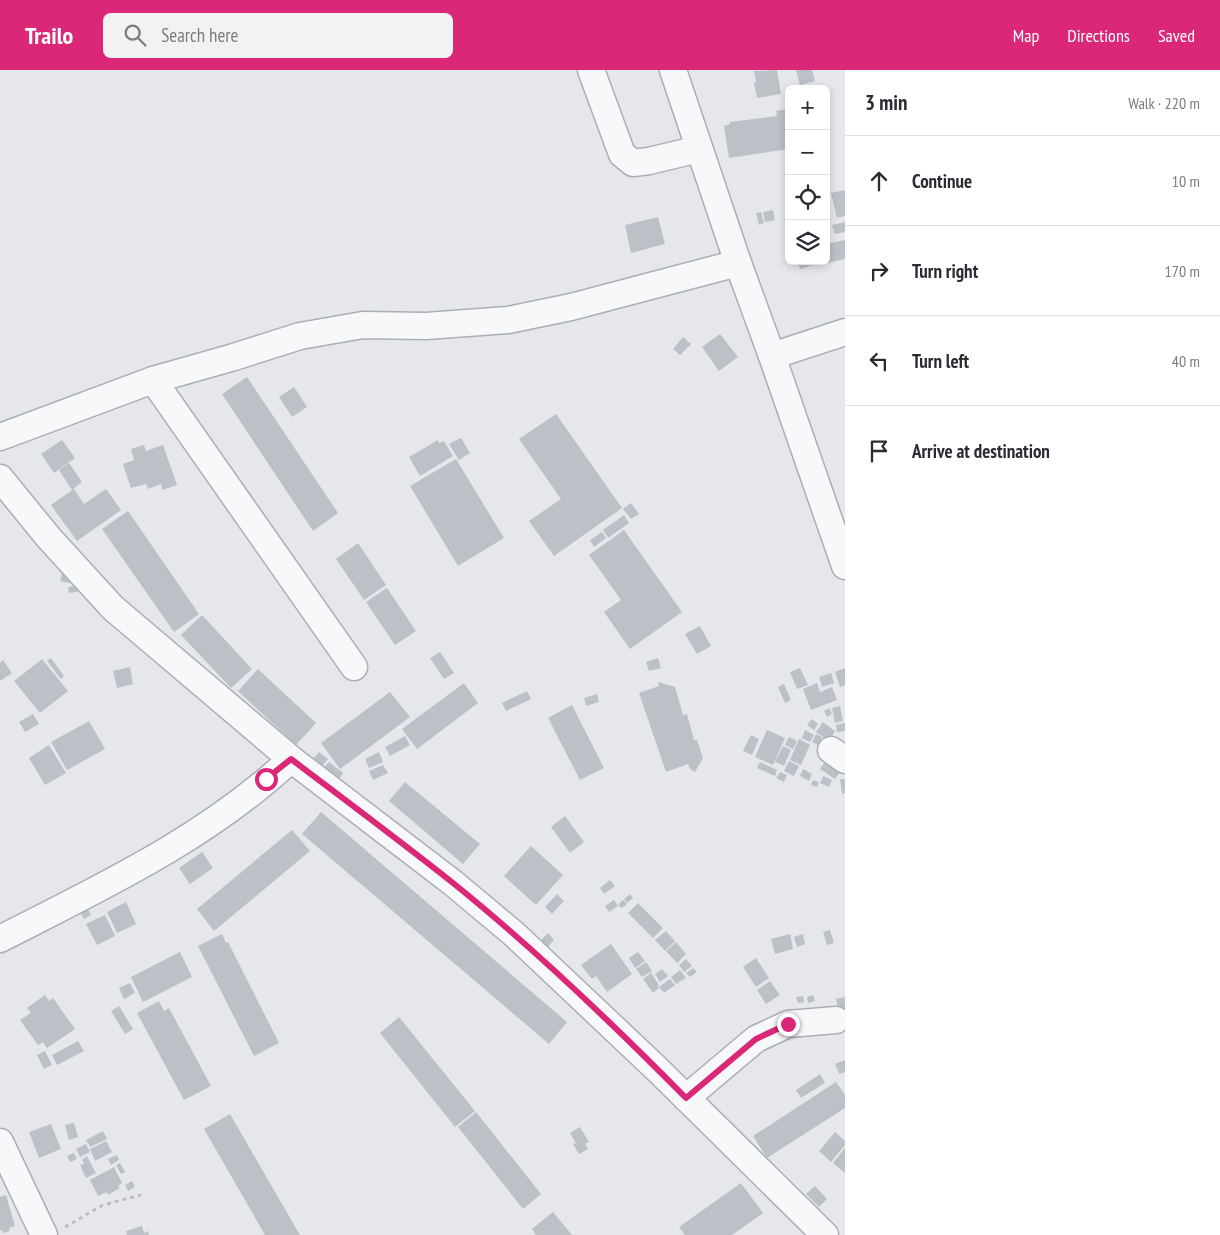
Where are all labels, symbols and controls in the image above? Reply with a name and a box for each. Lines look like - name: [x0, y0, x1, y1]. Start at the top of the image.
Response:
- search box: [103, 13, 453, 58]
- text: Trailo: [25, 20, 73, 51]
- icon: search: [121, 21, 149, 49]
- text: Search here: [161, 23, 238, 47]
- text: Map: [1013, 24, 1039, 47]
- text: Directions: [1067, 24, 1130, 47]
- text: Saved: [1158, 24, 1195, 47]
- map controls: [785, 85, 830, 265]
- button: +: [785, 85, 830, 130]
- text: 3 min: [865, 89, 907, 116]
- text: Walk · 220 m: [1128, 93, 1200, 113]
- button: −: [785, 130, 830, 175]
- icon: ahead: [865, 167, 893, 195]
- text: Continue: [912, 169, 972, 193]
- text: 10 m: [1172, 171, 1200, 191]
- button: locate: [785, 175, 830, 220]
- button: layers: [785, 220, 830, 265]
- icon: right: [865, 257, 893, 285]
- text: Turn right: [912, 259, 978, 283]
- text: 170 m: [1165, 261, 1200, 281]
- icon: left: [865, 347, 893, 375]
- text: Turn left: [912, 349, 969, 373]
- text: 40 m: [1172, 351, 1200, 371]
- icon: arrive: [865, 437, 893, 465]
- text: Arrive at destination: [912, 439, 1050, 463]
- route start: [255, 768, 278, 791]
- route end: [777, 1013, 800, 1036]

